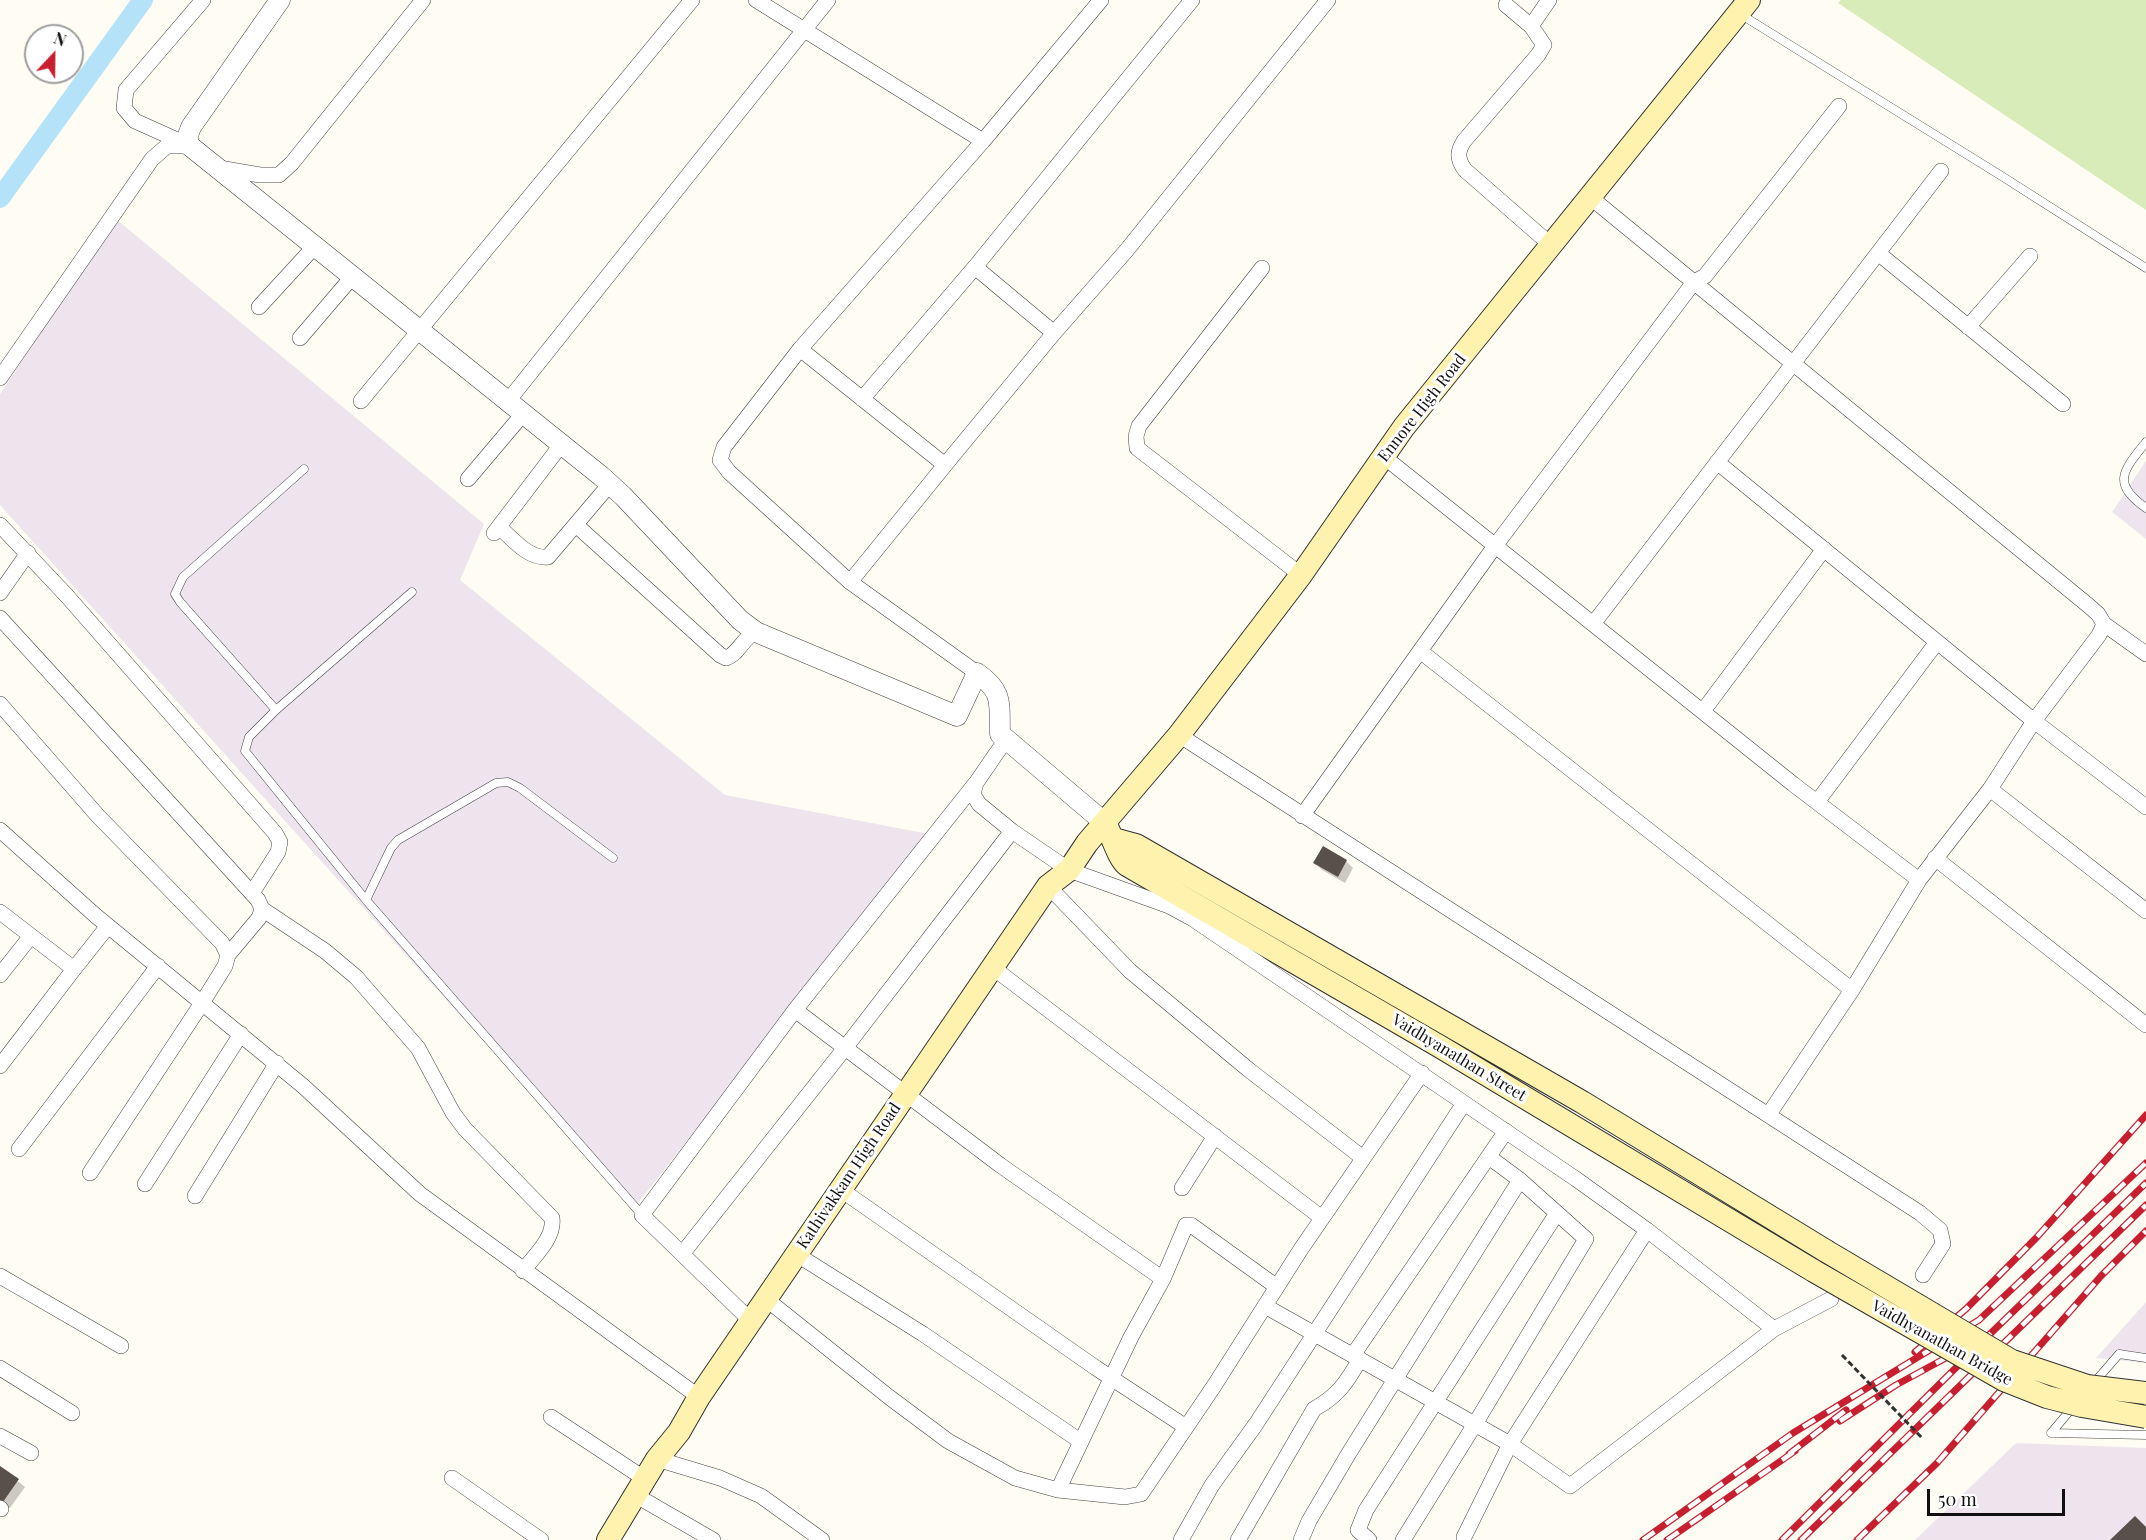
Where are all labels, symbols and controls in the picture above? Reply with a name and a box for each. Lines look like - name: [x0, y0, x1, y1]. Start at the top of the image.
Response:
- north arrow: [24, 24, 84, 84]
- text: N: [51, 27, 69, 51]
- street label: Ennore High Road: [1374, 350, 1470, 466]
- street label: Vaidhyanathan Street: [1388, 1010, 1530, 1106]
- street label: Kathivakkam High Road: [793, 1099, 905, 1253]
- street label: Vaidhyanathan Bridge: [1868, 1296, 2016, 1390]
- scale bar: [1930, 1477, 2068, 1515]
- text: 50 m: [1938, 1487, 1977, 1511]

